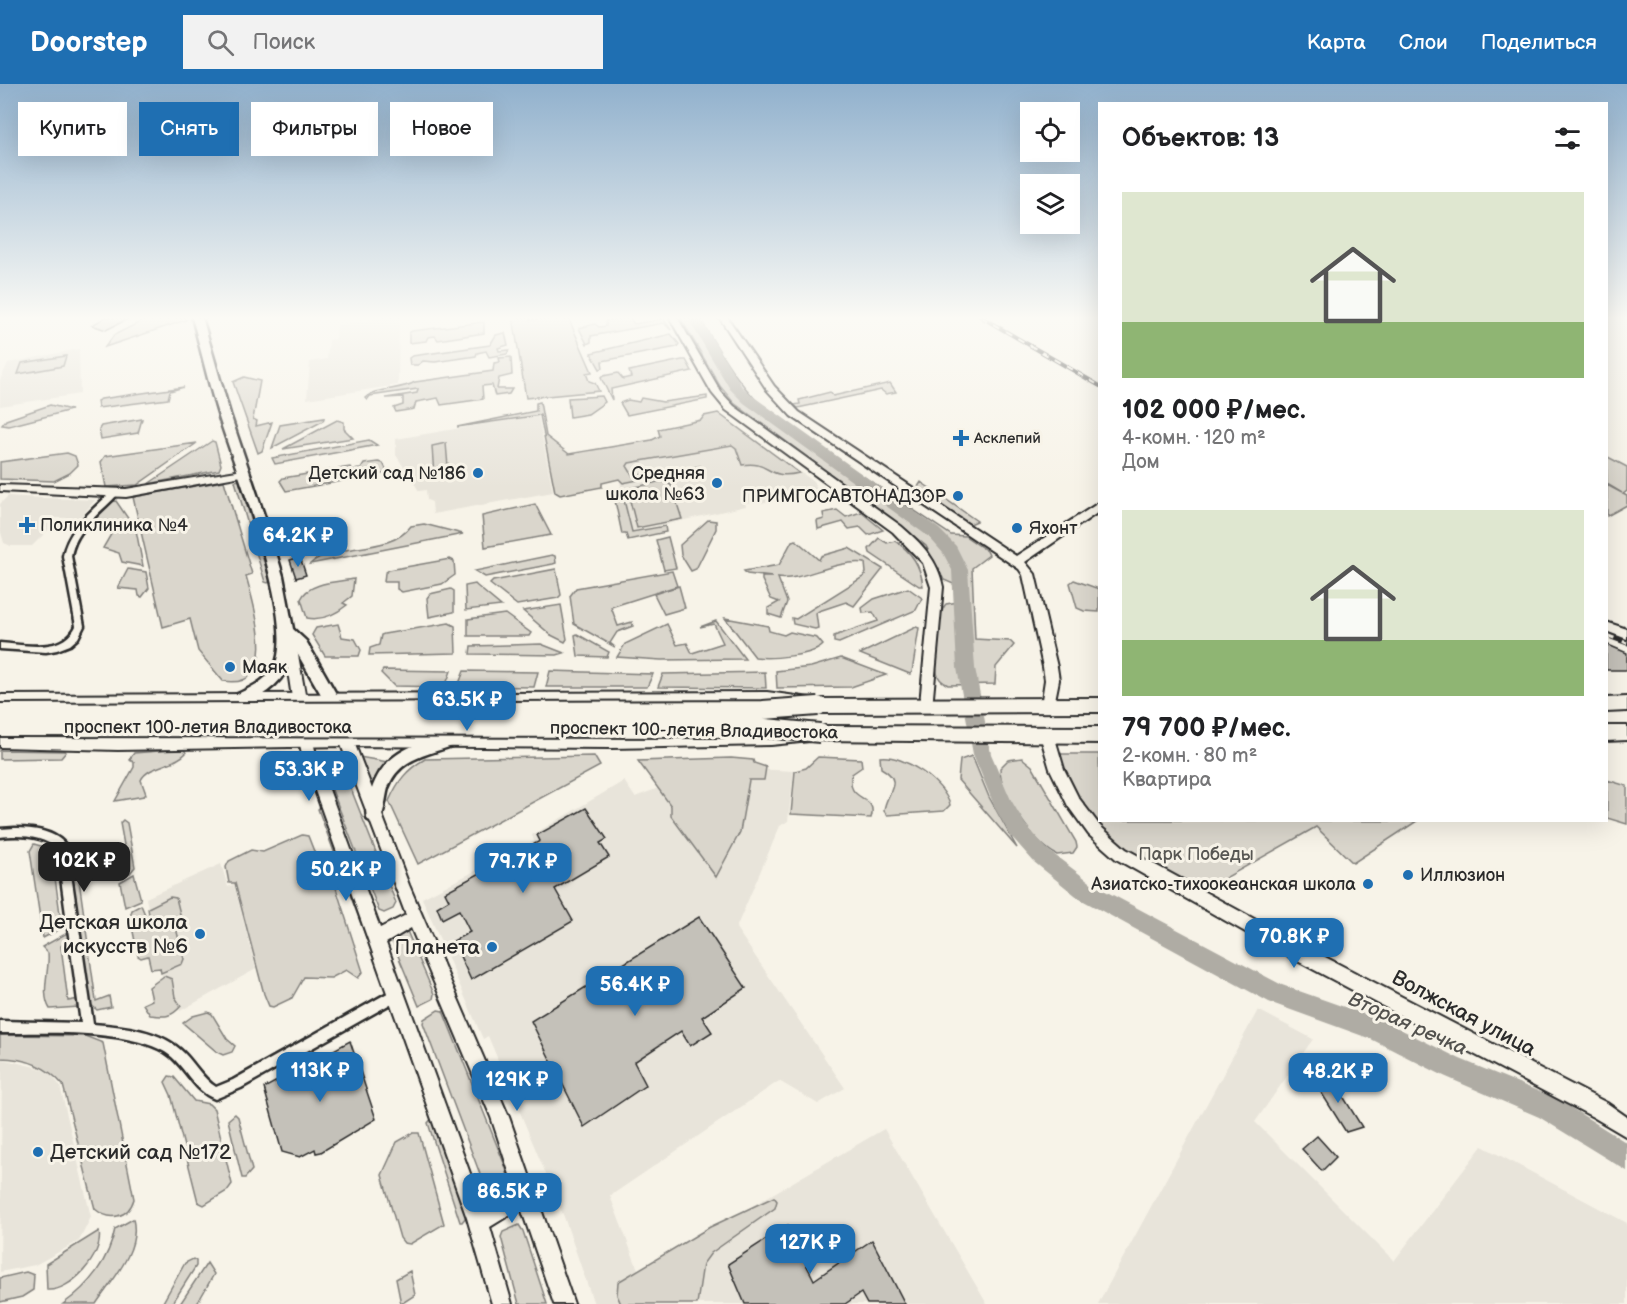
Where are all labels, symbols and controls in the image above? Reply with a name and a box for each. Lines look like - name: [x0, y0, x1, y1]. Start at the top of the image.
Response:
- search box: [183, 15, 603, 69]
- text: Doorstep: [30, 26, 147, 59]
- icon: search: [204, 26, 237, 59]
- text: Поиск: [252, 29, 315, 56]
- text: Карта: [1307, 30, 1366, 55]
- text: Слои: [1399, 30, 1448, 55]
- text: Поделиться: [1481, 30, 1597, 55]
- chip: Купить: [18, 102, 127, 156]
- chip: Снять: [139, 102, 239, 156]
- chip: Фильтры: [251, 102, 378, 156]
- chip: Новое: [390, 102, 493, 156]
- map controls: [1020, 102, 1080, 234]
- button: locate: [1020, 102, 1080, 162]
- icon: filters: [1551, 122, 1584, 155]
- text: Объектов: 13: [1122, 123, 1279, 154]
- button: layers: [1020, 174, 1080, 234]
- icon: home: [1299, 231, 1407, 339]
- text: 102 000 ₽/мес.: [1122, 395, 1306, 426]
- text: 4-комн. · 120 m²: [1122, 426, 1266, 450]
- marker: Асклепий: [952, 429, 970, 447]
- place label: Асклепий: [973, 429, 1041, 448]
- text: Дом: [1122, 450, 1160, 474]
- place label: Детский сад №186: [309, 463, 466, 484]
- place label: Средняя школа №63: [606, 463, 705, 505]
- marker: Детский сад №186: [471, 466, 485, 480]
- marker: Средняя школа №63: [710, 476, 724, 490]
- place label: ПРИМГОСАВТОНАДЗОР: [742, 486, 947, 507]
- marker: ПРИМГОСАВТОНАДЗОР: [951, 489, 965, 503]
- place label: Поликлиника №4: [40, 515, 188, 536]
- marker: Поликлиника №4: [18, 516, 36, 534]
- pin: 64.2K ₽: [243, 517, 353, 568]
- place label: Яхонт: [1029, 518, 1078, 539]
- marker: Яхонт: [1010, 521, 1024, 535]
- text: 64.2K ₽: [263, 524, 333, 548]
- icon: home: [1299, 549, 1407, 657]
- place label: Маяк: [242, 657, 288, 678]
- marker: Маяк: [223, 660, 237, 674]
- pin: 63.5K ₽: [412, 681, 522, 732]
- text: 63.5K ₽: [432, 688, 502, 712]
- text: 79 700 ₽/мес.: [1122, 713, 1291, 744]
- street label: проспект 100-летия Владивостока: [64, 717, 353, 738]
- street label: проспект 100-летия Владивостока: [550, 717, 839, 744]
- text: 2-комн. · 80 m²: [1122, 744, 1257, 768]
- pin: 53.3K ₽: [254, 751, 364, 802]
- text: 53.3K ₽: [274, 758, 344, 782]
- text: Квартира: [1122, 768, 1212, 792]
- pin: 102K ₽: [35, 842, 133, 893]
- pin: 79.7K ₽: [468, 843, 578, 894]
- park label: Парк Победы: [1138, 844, 1254, 865]
- text: 102K ₽: [52, 849, 116, 873]
- text: 79.7K ₽: [489, 850, 557, 874]
- pin: 50.2K ₽: [291, 851, 401, 902]
- text: 50.2K ₽: [310, 858, 382, 882]
- place label: Иллюзион: [1420, 865, 1505, 886]
- marker: Иллюзион: [1401, 868, 1415, 882]
- place label: Азиатско-тихоокеанская школа: [1090, 874, 1356, 895]
- marker: Азиатско-тихоокеанская школа: [1361, 877, 1375, 891]
- place label: Детская школа искусств №6: [39, 910, 189, 959]
- pin: 70.8K ₽: [1239, 918, 1349, 969]
- text: 70.8K ₽: [1259, 925, 1329, 949]
- marker: Детская школа искусств №6: [193, 927, 207, 941]
- place label: Планета: [395, 935, 481, 960]
- marker: Планета: [485, 940, 499, 954]
- street label: Волжская улица: [1388, 965, 1540, 1062]
- pin: 56.4K ₽: [580, 966, 690, 1017]
- text: 56.4K ₽: [600, 973, 670, 997]
- water label: Вторая речка: [1345, 987, 1471, 1061]
- pin: 113K ₽: [271, 1052, 369, 1103]
- pin: 48.2K ₽: [1283, 1053, 1393, 1104]
- text: 113K ₽: [290, 1059, 350, 1083]
- text: 48.2K ₽: [1303, 1060, 1373, 1084]
- pin: 129K ₽: [468, 1061, 566, 1112]
- text: 129K ₽: [486, 1068, 548, 1092]
- place label: Детский сад №172: [50, 1140, 232, 1165]
- marker: Детский сад №172: [31, 1145, 45, 1159]
- pin: 86.5K ₽: [457, 1173, 567, 1224]
- text: 86.5K ₽: [477, 1180, 547, 1204]
- pin: 127K ₽: [761, 1224, 859, 1275]
- text: 127K ₽: [779, 1231, 841, 1255]

